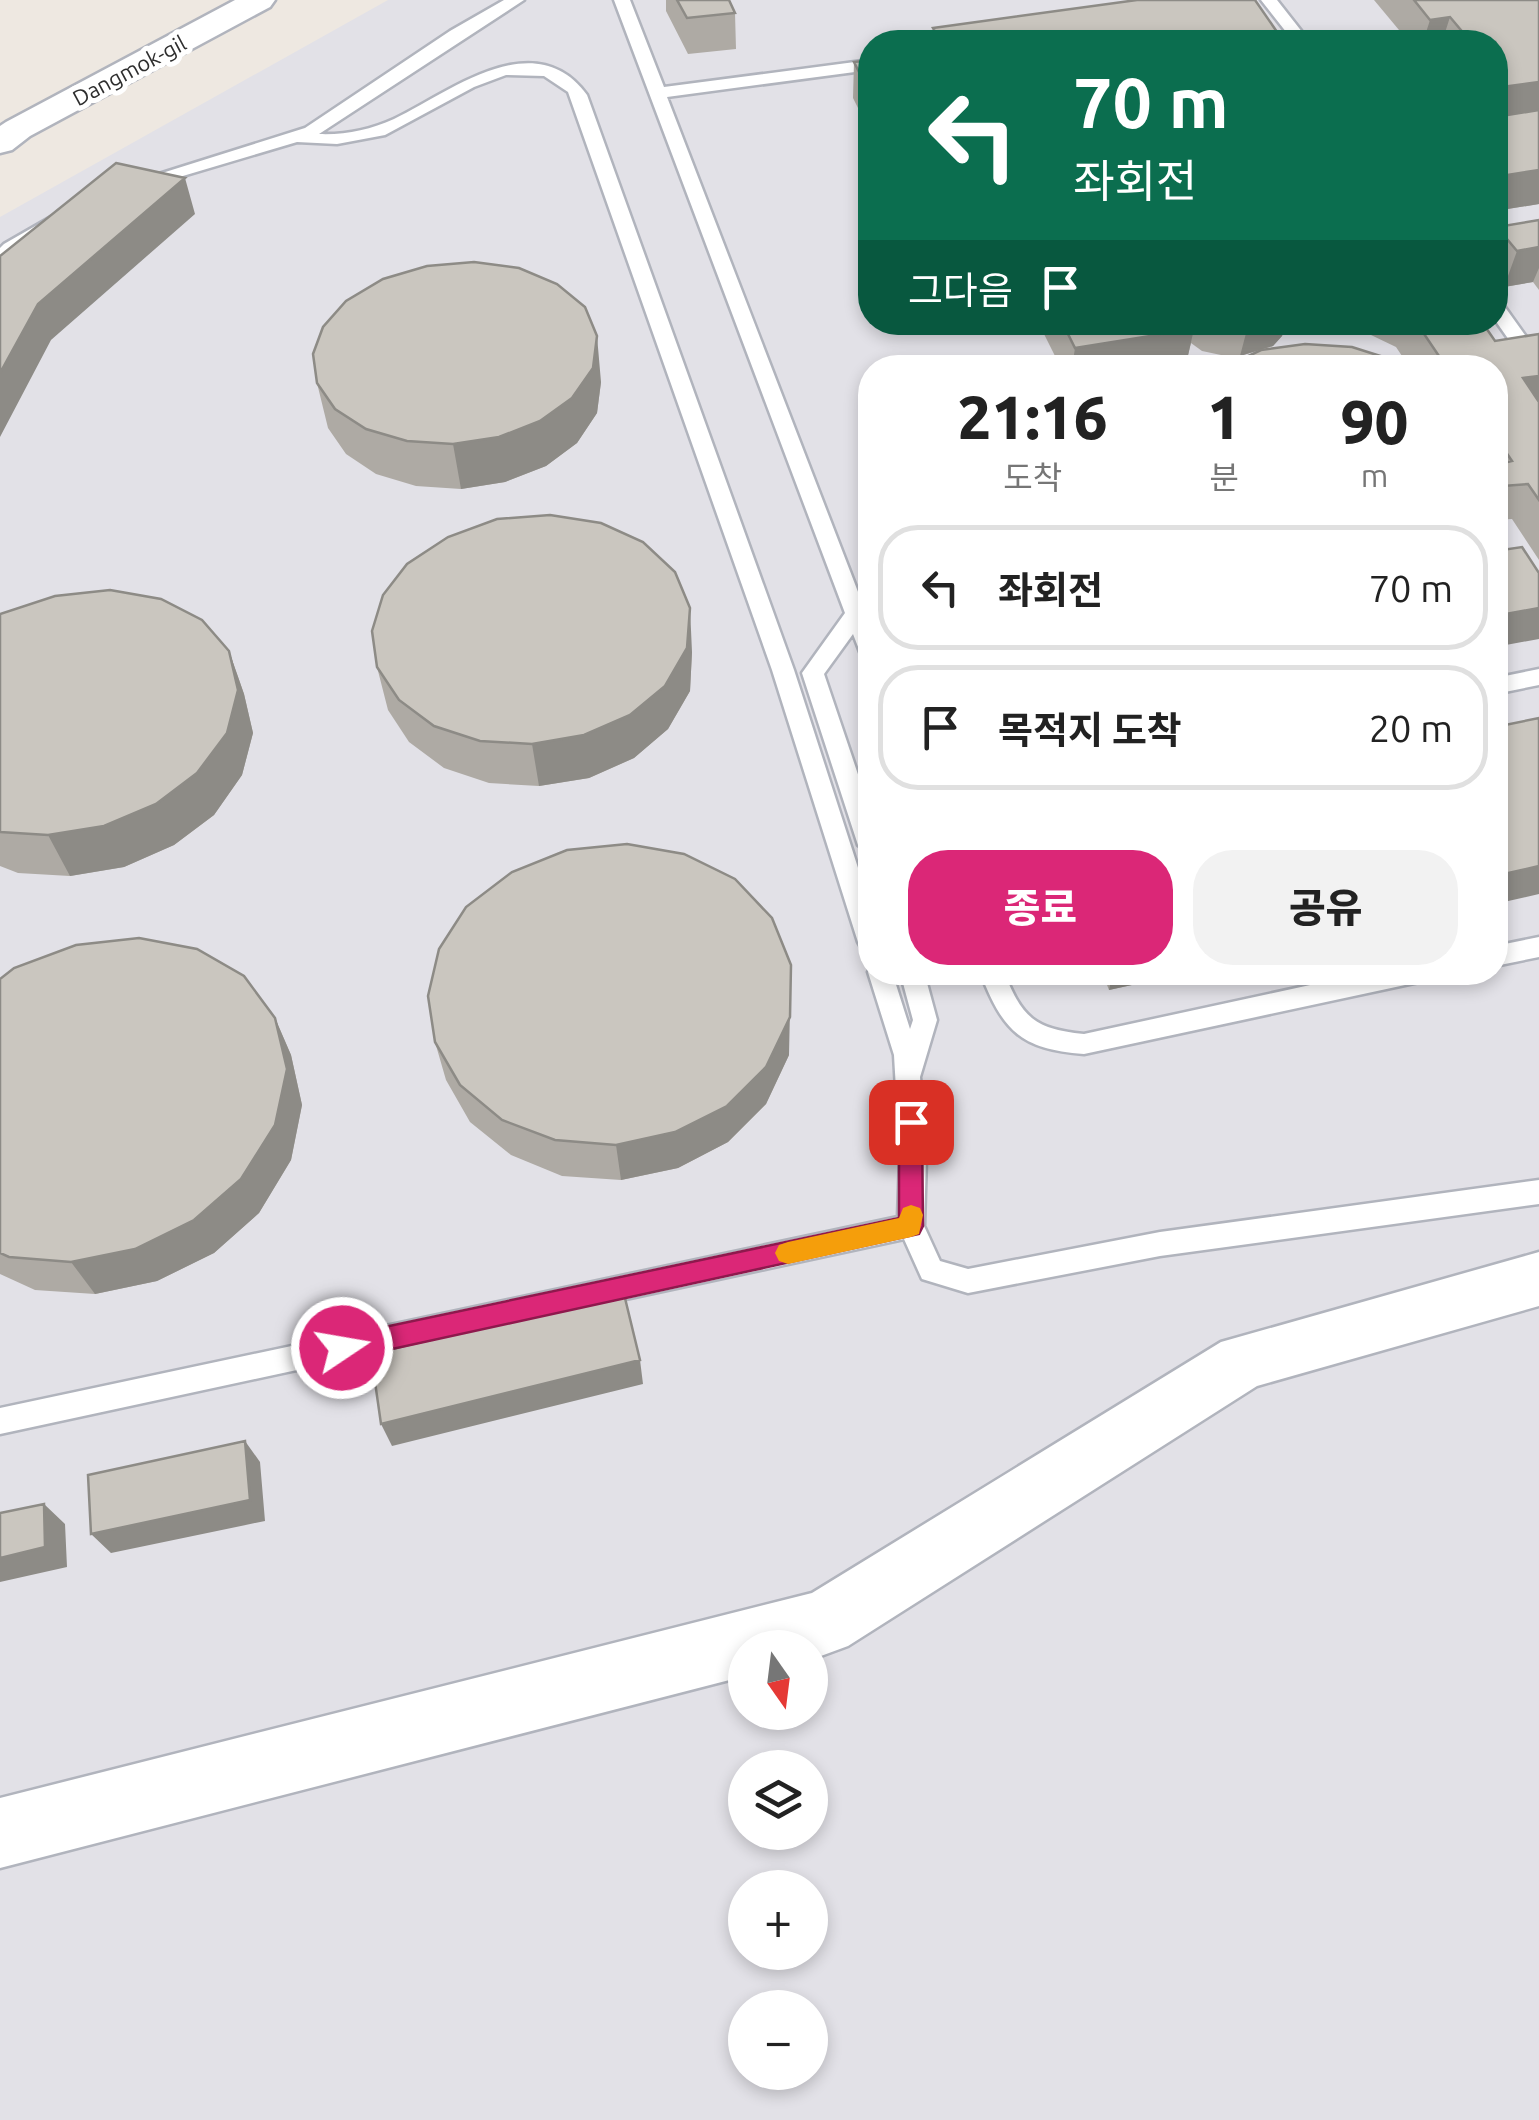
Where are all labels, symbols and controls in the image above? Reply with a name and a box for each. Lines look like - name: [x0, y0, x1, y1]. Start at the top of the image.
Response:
- street label: Dangmok-gil: [68, 30, 190, 110]
- text: 70 m: [1073, 63, 1229, 141]
- icon: left: [908, 70, 1038, 200]
- text: 좌회전: [1073, 155, 1197, 206]
- icon: arrive: [1033, 260, 1088, 315]
- text: 그다음: [908, 269, 1013, 311]
- text: 21:16: [958, 383, 1108, 450]
- text: 1: [1207, 383, 1241, 450]
- text: 90: [1341, 388, 1408, 455]
- text: m: [1361, 457, 1388, 493]
- text: 도착: [1003, 459, 1062, 495]
- text: 분: [1209, 459, 1239, 495]
- icon: left: [913, 560, 968, 615]
- text: 70 m: [1369, 567, 1453, 609]
- text: 좌회전: [998, 569, 1103, 611]
- icon: arrive: [913, 700, 968, 755]
- text: 20 m: [1369, 707, 1453, 749]
- text: 목적지 도착: [998, 709, 1182, 751]
- button: 종료: [908, 850, 1173, 965]
- button: 공유: [1193, 850, 1458, 965]
- pin: [869, 1080, 954, 1165]
- icon: arrive: [884, 1095, 939, 1150]
- position arrow: [290, 1296, 394, 1400]
- north arrow: [728, 1630, 828, 1730]
- map controls: [728, 1630, 828, 2090]
- button: layers: [728, 1750, 828, 1850]
- button: +: [728, 1870, 828, 1970]
- button: −: [728, 1990, 828, 2090]

